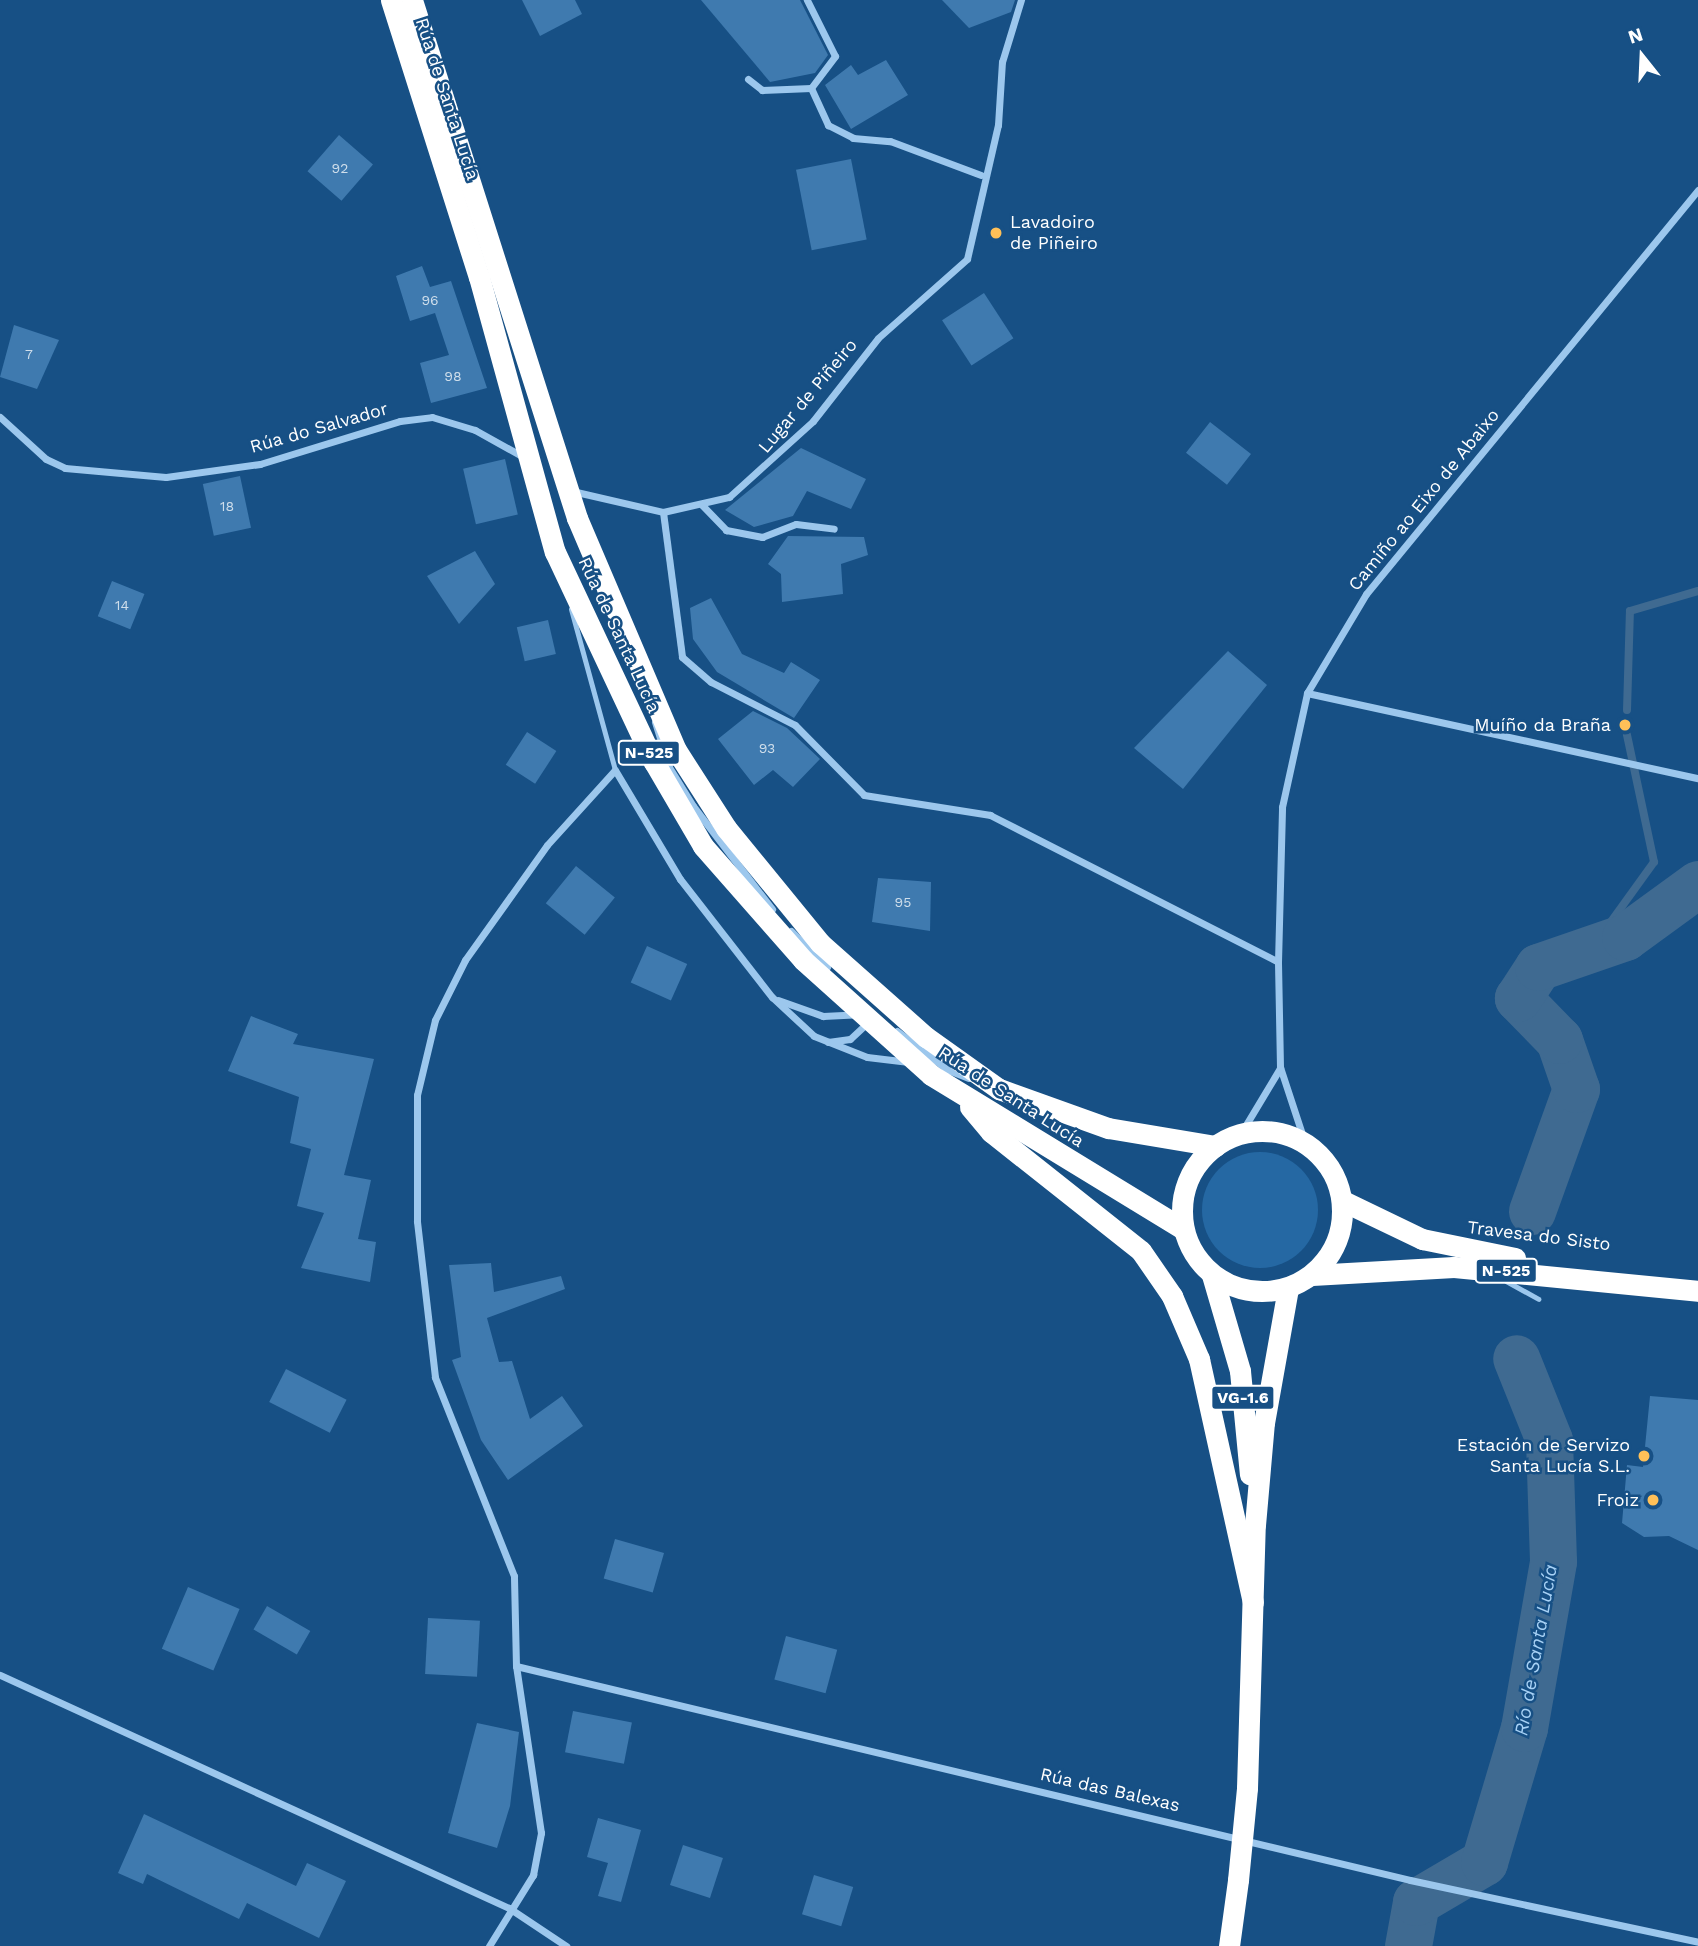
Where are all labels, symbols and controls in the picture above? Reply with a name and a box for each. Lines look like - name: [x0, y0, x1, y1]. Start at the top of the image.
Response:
- street label: Rúa de Santa Lucía: [410, 15, 484, 183]
- north arrow: [1607, 21, 1677, 91]
- text: N: [1625, 22, 1646, 49]
- house number: 92: [332, 160, 348, 176]
- place label: Lavadoiro de Piñeiro: [1010, 212, 1098, 255]
- marker: Lavadoiro de Piñeiro: [988, 225, 1004, 241]
- house number: 96: [421, 292, 439, 308]
- street label: Lugar de Piñeiro: [754, 334, 862, 458]
- house number: 7: [25, 346, 33, 362]
- house number: 98: [444, 368, 462, 384]
- street label: Rúa do Salvador: [247, 398, 391, 458]
- street label: Camiño ao Eixo de Abaixo: [1344, 405, 1504, 595]
- house number: 18: [220, 498, 234, 514]
- street label: Rúa de Santa Lucía: [573, 553, 665, 717]
- house number: 14: [115, 597, 129, 613]
- place label: Muíño da Braña: [1474, 714, 1611, 736]
- marker: Muíño da Braña: [1617, 717, 1633, 733]
- road number: N-525: [618, 740, 680, 766]
- house number: 93: [759, 740, 775, 756]
- house number: 95: [895, 894, 911, 910]
- street label: Rúa de Santa Lucía: [934, 1042, 1088, 1152]
- street label: Travesa do Sisto: [1466, 1216, 1612, 1256]
- road number: N-525: [1474, 1259, 1538, 1284]
- road number: VG-1.6: [1210, 1386, 1276, 1410]
- place label: Estación de Servizo Santa Lucía S.L.: [1457, 1435, 1630, 1478]
- marker: Estación de Servizo Santa Lucía S.L.: [1636, 1448, 1652, 1464]
- place label: Froiz: [1597, 1489, 1639, 1511]
- marker: Froiz: [1645, 1492, 1661, 1508]
- water label: Río de Santa Lucía: [1510, 1563, 1562, 1737]
- street label: Rúa das Balexas: [1038, 1763, 1182, 1817]

